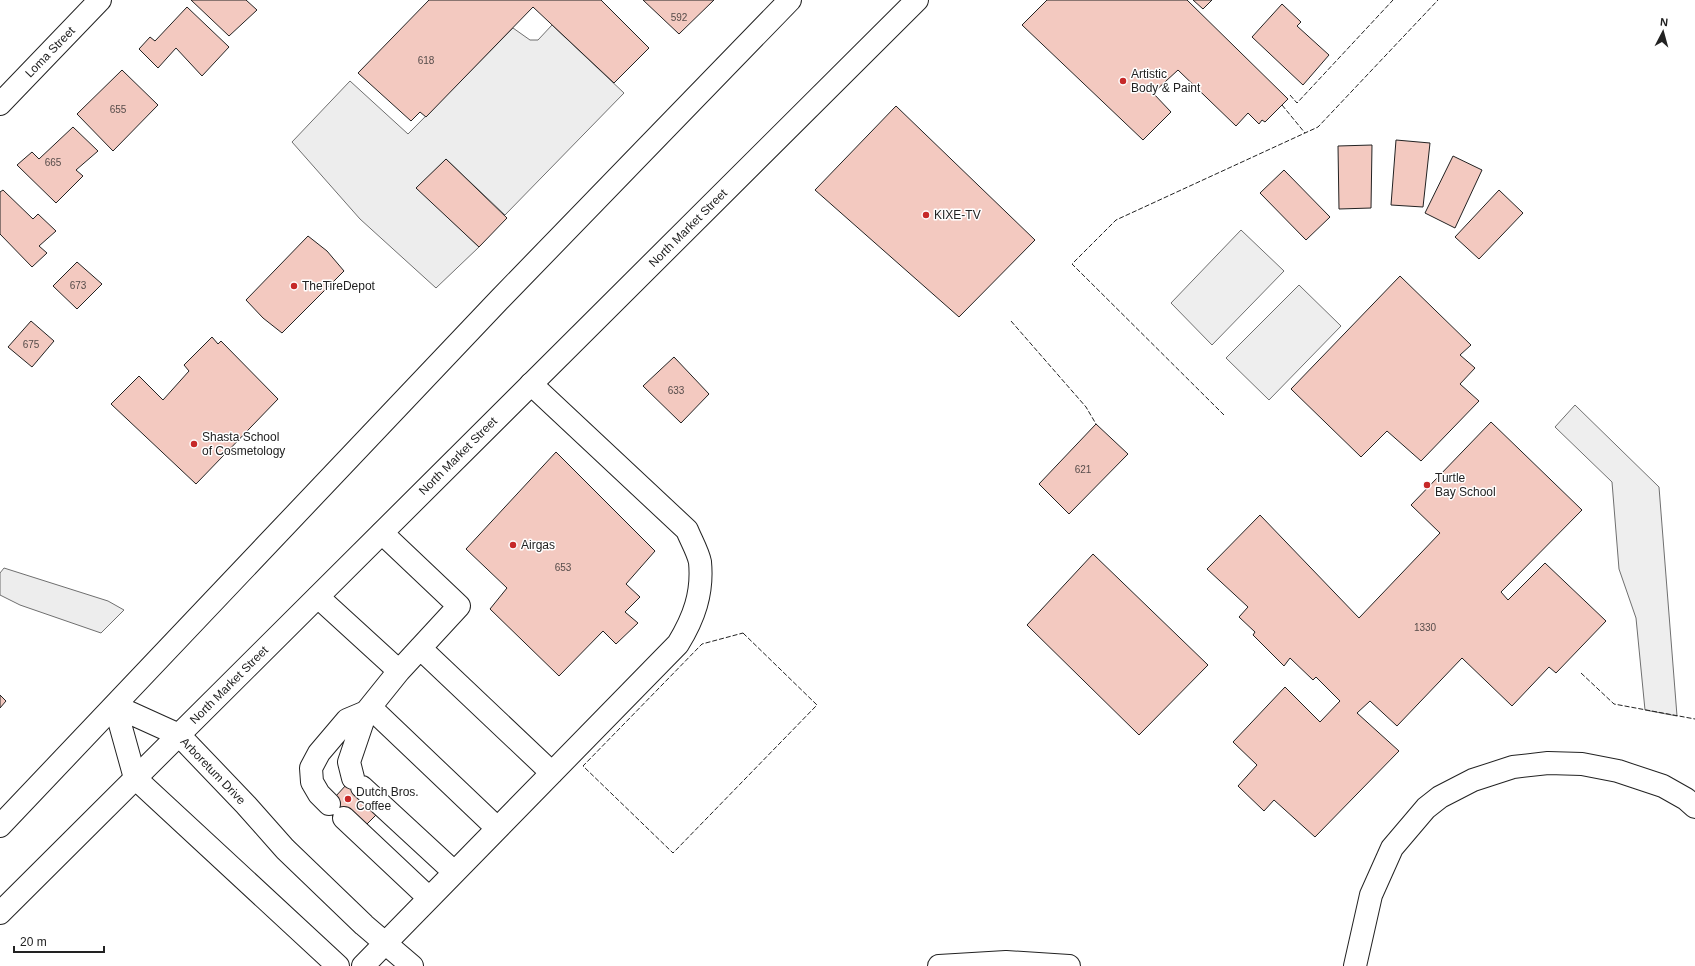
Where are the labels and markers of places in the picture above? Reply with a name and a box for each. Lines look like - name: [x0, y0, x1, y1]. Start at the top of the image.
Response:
- place label: Artistic Body & Paint: [1131, 67, 1201, 95]
- marker: Artistic Body & Paint: [1118, 76, 1128, 86]
- place label: KIXE-TV: [934, 208, 981, 222]
- marker: KIXE-TV: [921, 210, 931, 220]
- place label: TheTireDepot: [302, 279, 376, 293]
- marker: TheTireDepot: [289, 281, 299, 291]
- place label: Shasta School of Cosmetology: [202, 430, 285, 458]
- marker: Shasta School of Cosmetology: [189, 439, 199, 449]
- place label: Turtle Bay School: [1435, 471, 1496, 499]
- marker: Turtle Bay School: [1422, 480, 1432, 490]
- place label: Airgas: [521, 538, 555, 552]
- marker: Airgas: [508, 540, 518, 550]
- place label: Dutch Bros. Coffee: [356, 785, 419, 813]
- marker: Dutch Bros. Coffee: [343, 794, 353, 804]

